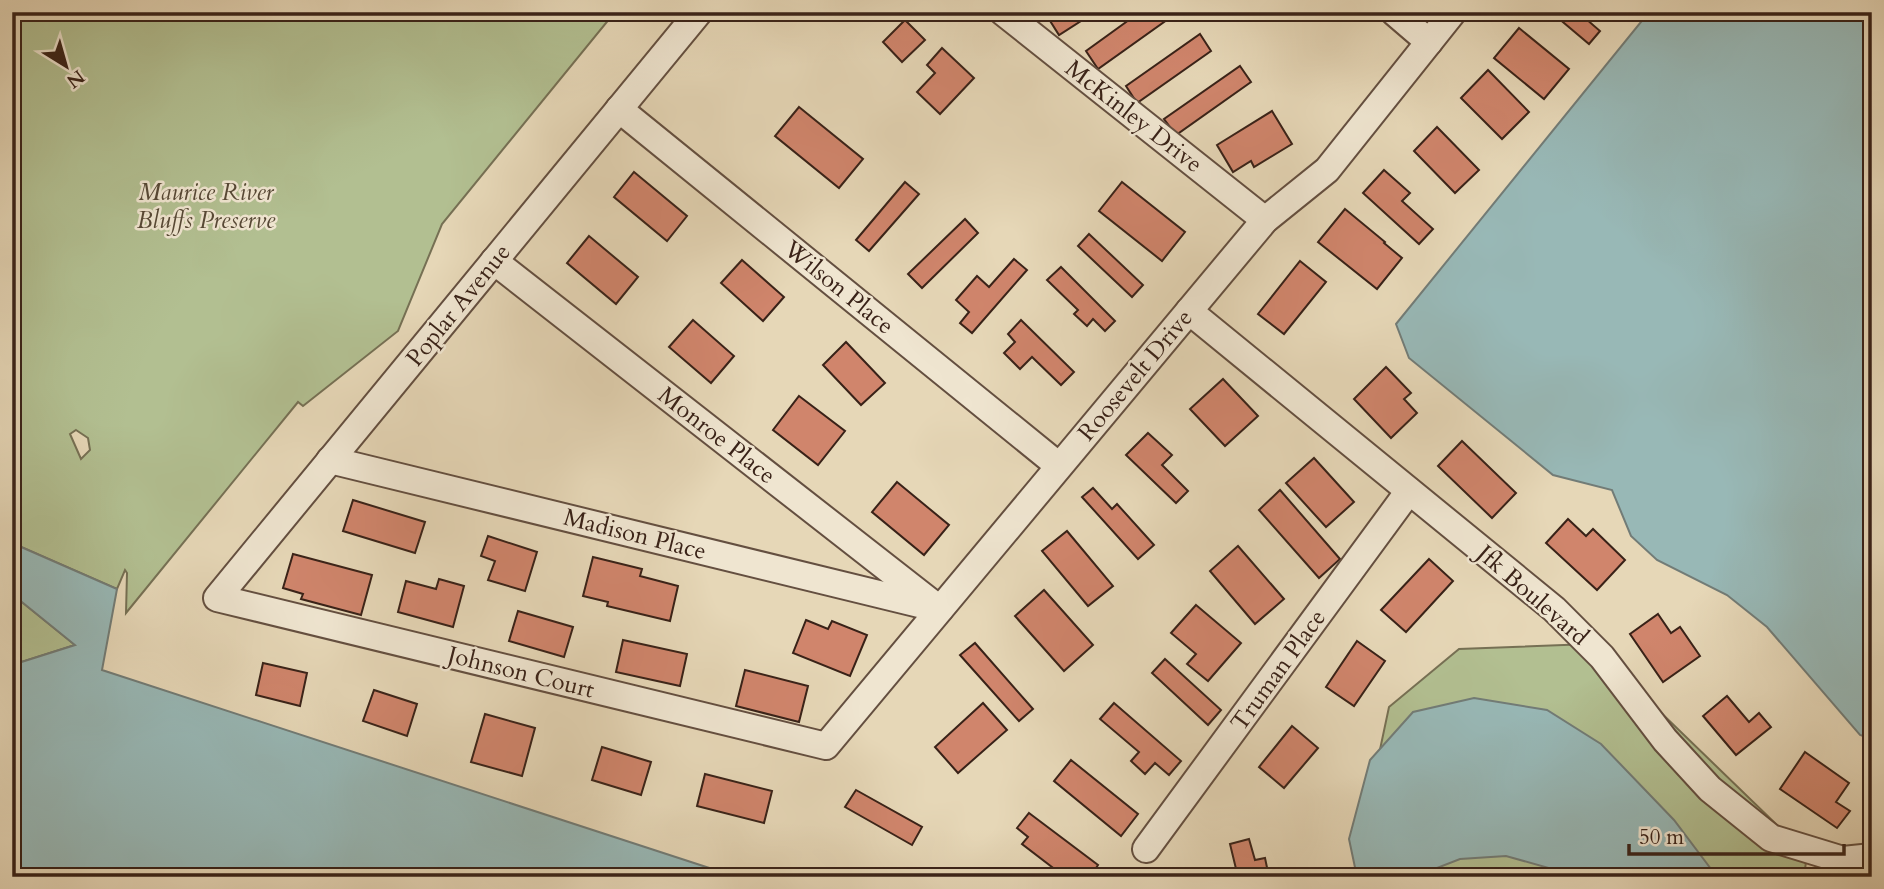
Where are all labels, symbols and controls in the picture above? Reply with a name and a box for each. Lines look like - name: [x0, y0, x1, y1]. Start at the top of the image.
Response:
- north arrow: [32, 32, 102, 102]
- street label: McKinley Drive: [1058, 52, 1209, 180]
- text: N: [61, 63, 90, 94]
- park label: Maurice River Bluffs Preserve: [137, 176, 276, 237]
- street label: Wilson Place: [776, 232, 901, 342]
- street label: Poplar Avenue: [399, 237, 518, 374]
- street label: Roosevelt Drive: [1070, 302, 1200, 448]
- street label: Monroe Place: [651, 379, 782, 492]
- street label: Madison Place: [560, 501, 710, 568]
- street label: Jfk Boulevard: [1467, 536, 1596, 653]
- street label: Truman Place: [1223, 603, 1334, 738]
- street label: Johnson Court: [441, 638, 598, 707]
- scale bar: [1629, 812, 1844, 856]
- text: 50 m: [1639, 823, 1684, 852]

